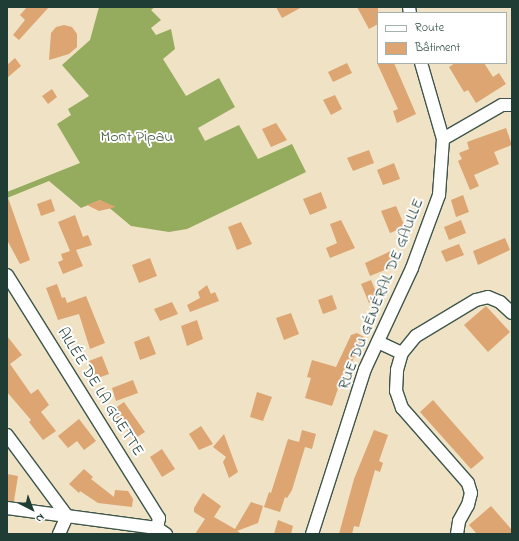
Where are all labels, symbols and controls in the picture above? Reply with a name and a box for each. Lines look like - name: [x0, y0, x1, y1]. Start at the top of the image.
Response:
- legend: [377, 12, 507, 64]
- text: Route: [415, 19, 444, 37]
- text: Bâtiment: [415, 39, 460, 57]
- park label: Mont Pipau: [101, 127, 173, 147]
- street label: RUE DU GÉNÉRAL DE GAULLE: [334, 196, 428, 392]
- street label: ALLÉE DE LA GUETTE: [53, 324, 147, 460]
- north arrow: [12, 489, 52, 529]
- text: N: [32, 509, 48, 526]

